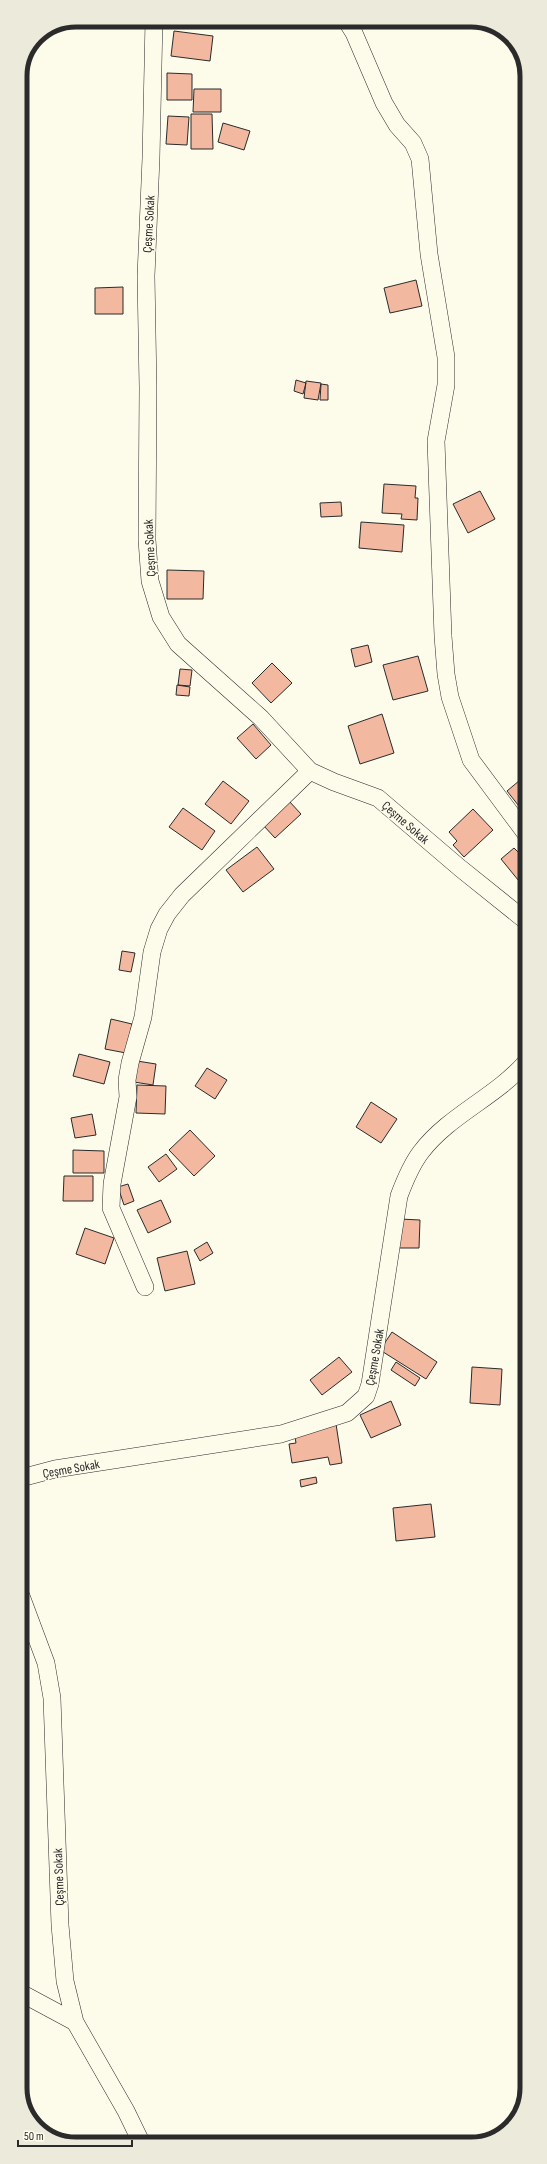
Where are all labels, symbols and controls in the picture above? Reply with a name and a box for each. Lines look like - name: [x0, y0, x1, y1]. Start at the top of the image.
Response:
- street label: Çeşme Sokak: [140, 195, 158, 253]
- street label: Çeşme Sokak: [141, 519, 159, 577]
- street label: Çeşme Sokak: [378, 798, 432, 848]
- street label: Çeşme Sokak: [362, 1327, 388, 1387]
- street label: Çeşme Sokak: [41, 1456, 101, 1482]
- street label: Çeşme Sokak: [50, 1848, 68, 1906]
- scale bar: [18, 2122, 132, 2148]
- text: 50 m: [24, 2129, 44, 2144]

